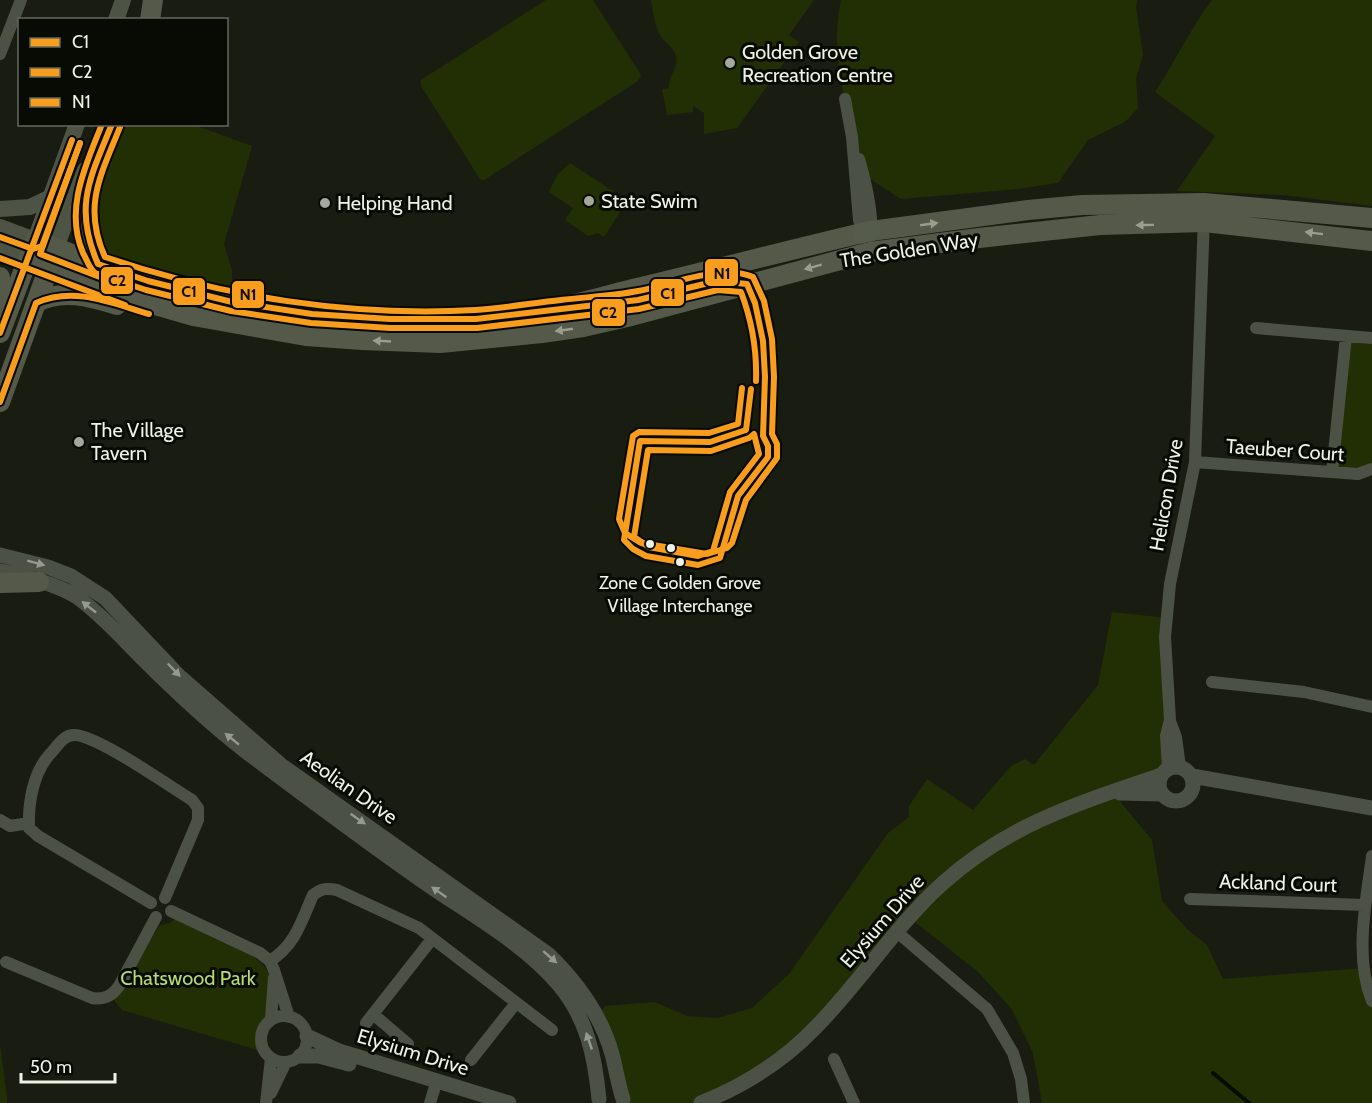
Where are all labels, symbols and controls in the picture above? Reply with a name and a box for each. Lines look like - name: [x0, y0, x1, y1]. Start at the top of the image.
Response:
- legend: [18, 18, 228, 126]
- text: C1: [72, 31, 89, 53]
- place label: Golden Grove Recreation Centre: [742, 40, 893, 87]
- marker: Golden Grove Recreation Centre: [723, 56, 737, 70]
- text: C2: [72, 61, 93, 83]
- text: N1: [72, 91, 91, 113]
- place label: State Swim: [601, 189, 698, 213]
- place label: Helping Hand: [337, 191, 453, 215]
- marker: State Swim: [582, 194, 596, 208]
- marker: Helping Hand: [318, 196, 332, 210]
- one-way arrow: [920, 219, 939, 228]
- one-way arrow: [1136, 220, 1155, 229]
- street label: The Golden Way: [838, 227, 980, 273]
- one-way arrow: [1304, 228, 1323, 238]
- line badge: N1: [704, 258, 739, 287]
- one-way arrow: [804, 262, 822, 272]
- text: N1: [713, 264, 731, 283]
- line badge: C2: [100, 266, 134, 295]
- text: C2: [108, 271, 126, 290]
- line badge: C1: [172, 277, 206, 306]
- line badge: C1: [650, 278, 685, 307]
- line badge: N1: [231, 280, 265, 309]
- text: C1: [181, 282, 197, 301]
- text: C1: [660, 284, 676, 303]
- text: N1: [239, 285, 257, 304]
- line badge: C2: [591, 298, 626, 327]
- text: C2: [599, 303, 617, 322]
- one-way arrow: [554, 325, 573, 334]
- one-way arrow: [372, 337, 391, 346]
- place label: The Village Tavern: [91, 418, 184, 465]
- street label: Taeuber Court: [1225, 434, 1345, 466]
- marker: The Village Tavern: [72, 435, 86, 449]
- street label: Helicon Drive: [1144, 437, 1188, 553]
- unlabelled marker: [644, 538, 656, 550]
- unlabelled marker: [665, 542, 677, 554]
- marker: Zone C Golden Grove Village Interchange: [674, 556, 686, 568]
- one-way arrow: [27, 559, 45, 569]
- place label: Zone C Golden Grove Village Interchange: [599, 572, 761, 617]
- one-way arrow: [81, 600, 97, 613]
- one-way arrow: [167, 663, 181, 678]
- one-way arrow: [224, 734, 239, 746]
- street label: Aeolian Drive: [296, 745, 402, 829]
- one-way arrow: [350, 813, 366, 824]
- street label: Ackland Court: [1219, 869, 1338, 897]
- street label: Elysium Drive: [835, 870, 929, 972]
- one-way arrow: [431, 887, 448, 898]
- one-way arrow: [542, 951, 558, 964]
- park label: Chatswood Park: [120, 966, 256, 990]
- street label: Elysium Drive: [354, 1024, 472, 1080]
- one-way arrow: [584, 1032, 593, 1050]
- scale bar: [21, 1046, 116, 1084]
- text: 50 m: [30, 1056, 72, 1078]

